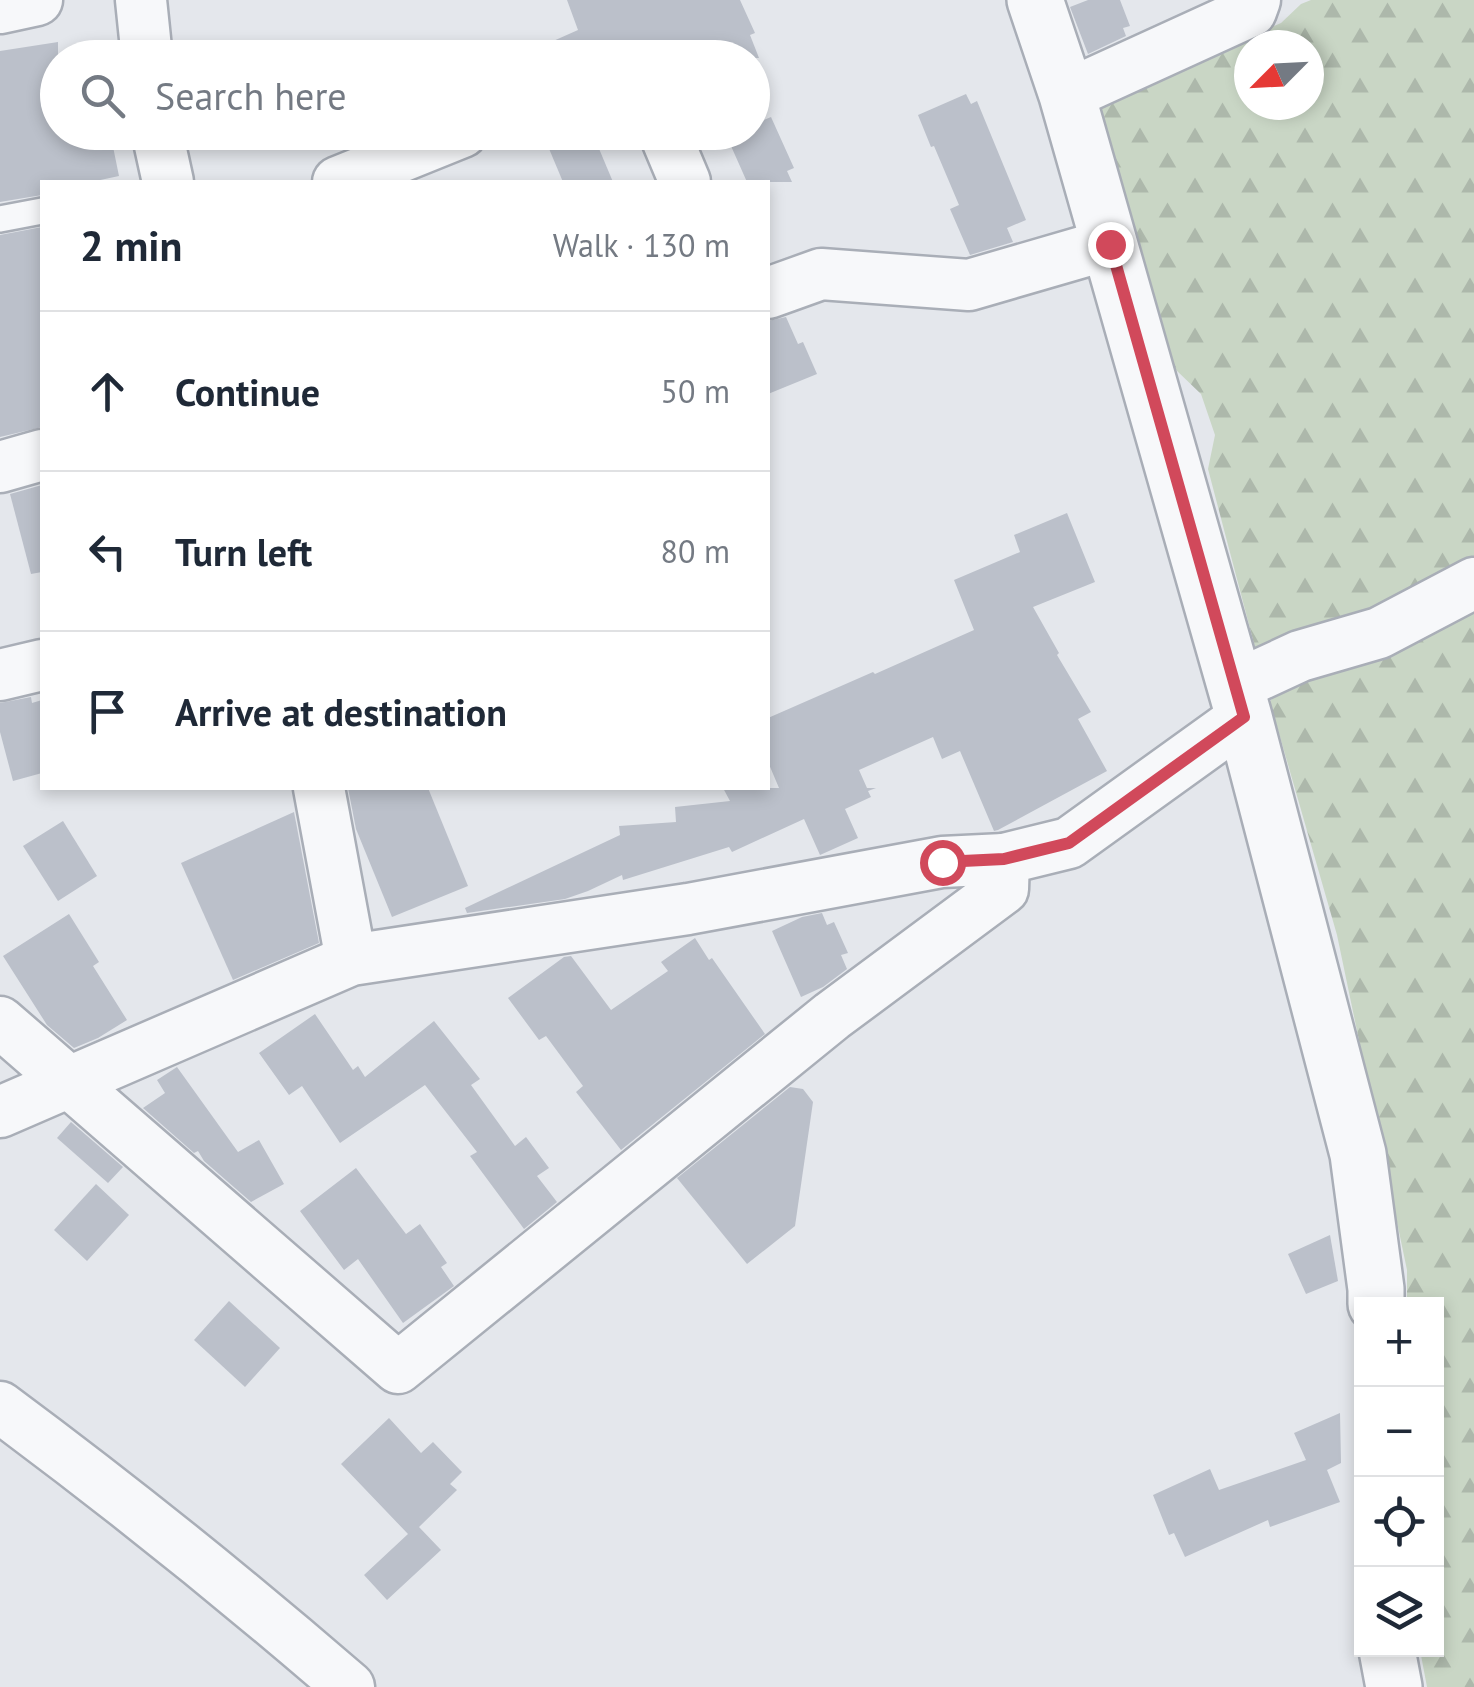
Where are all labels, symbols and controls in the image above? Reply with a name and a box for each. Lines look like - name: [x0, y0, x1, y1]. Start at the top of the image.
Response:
- north arrow: [1234, 30, 1324, 120]
- search box: [40, 40, 770, 150]
- icon: search: [75, 68, 130, 123]
- text: Search here: [155, 71, 347, 120]
- text: 2 min: [80, 218, 182, 273]
- route end: [1088, 222, 1134, 268]
- text: Walk · 130 m: [553, 224, 730, 266]
- icon: ahead: [80, 364, 135, 419]
- text: Continue: [175, 367, 320, 416]
- text: 50 m: [661, 370, 730, 412]
- icon: left: [80, 524, 135, 579]
- text: Turn left: [175, 527, 312, 576]
- text: 80 m: [661, 530, 730, 572]
- icon: arrive: [80, 684, 135, 739]
- text: Arrive at destination: [175, 687, 507, 736]
- route start: [920, 840, 966, 886]
- map controls: [1354, 1297, 1444, 1657]
- button: +: [1354, 1297, 1444, 1387]
- button: −: [1354, 1387, 1444, 1477]
- button: locate: [1354, 1477, 1444, 1567]
- button: layers: [1354, 1567, 1444, 1657]

